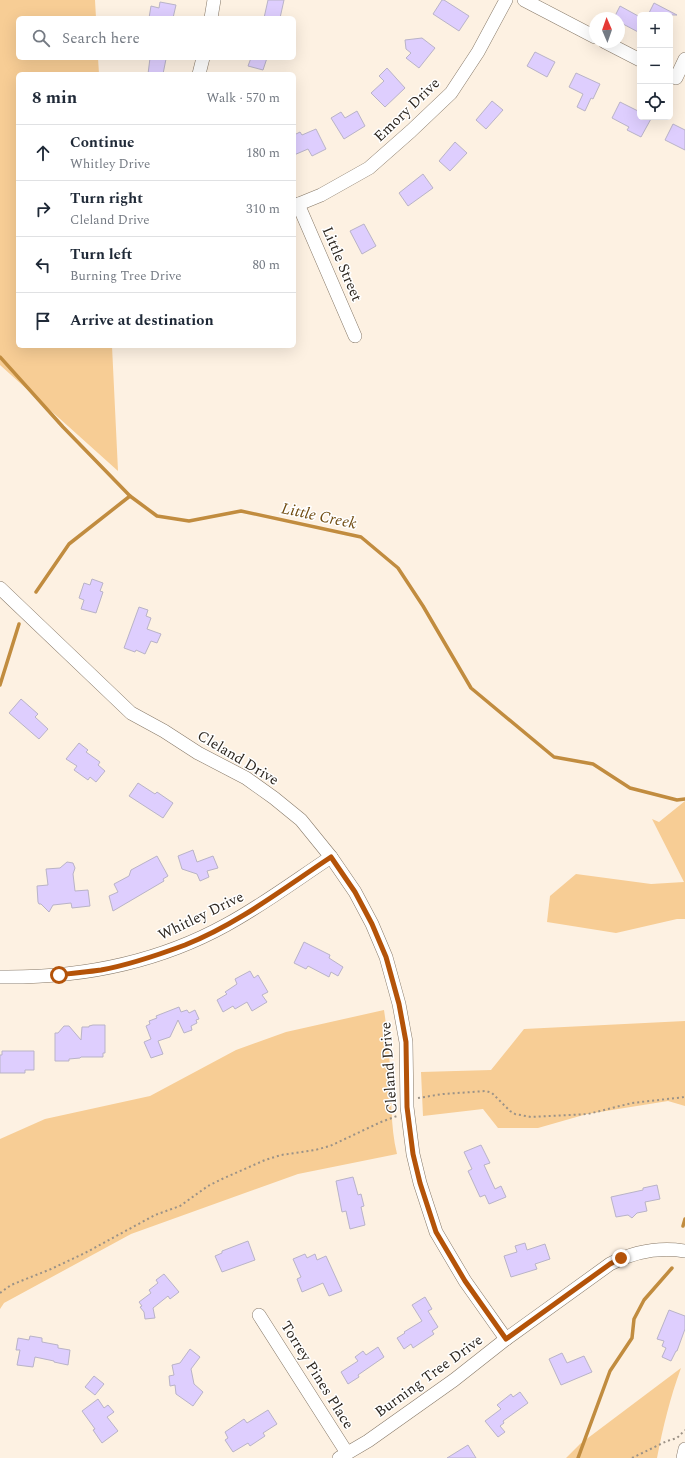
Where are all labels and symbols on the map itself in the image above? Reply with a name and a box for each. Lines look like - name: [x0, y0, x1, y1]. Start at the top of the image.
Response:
- north arrow: [589, 12, 625, 48]
- street label: Emory Drive: [369, 72, 445, 148]
- street label: Little Street: [316, 223, 368, 305]
- water label: Little Creek: [279, 496, 359, 536]
- street label: Cleland Drive: [193, 724, 283, 792]
- street label: Whitley Drive: [154, 885, 248, 947]
- route start: [50, 966, 68, 984]
- street label: Cleland Drive: [374, 1021, 404, 1115]
- route end: [612, 1249, 630, 1267]
- street label: Torrey Pines Place: [274, 1316, 360, 1434]
- street label: Burning Tree Drive: [370, 1329, 488, 1423]

